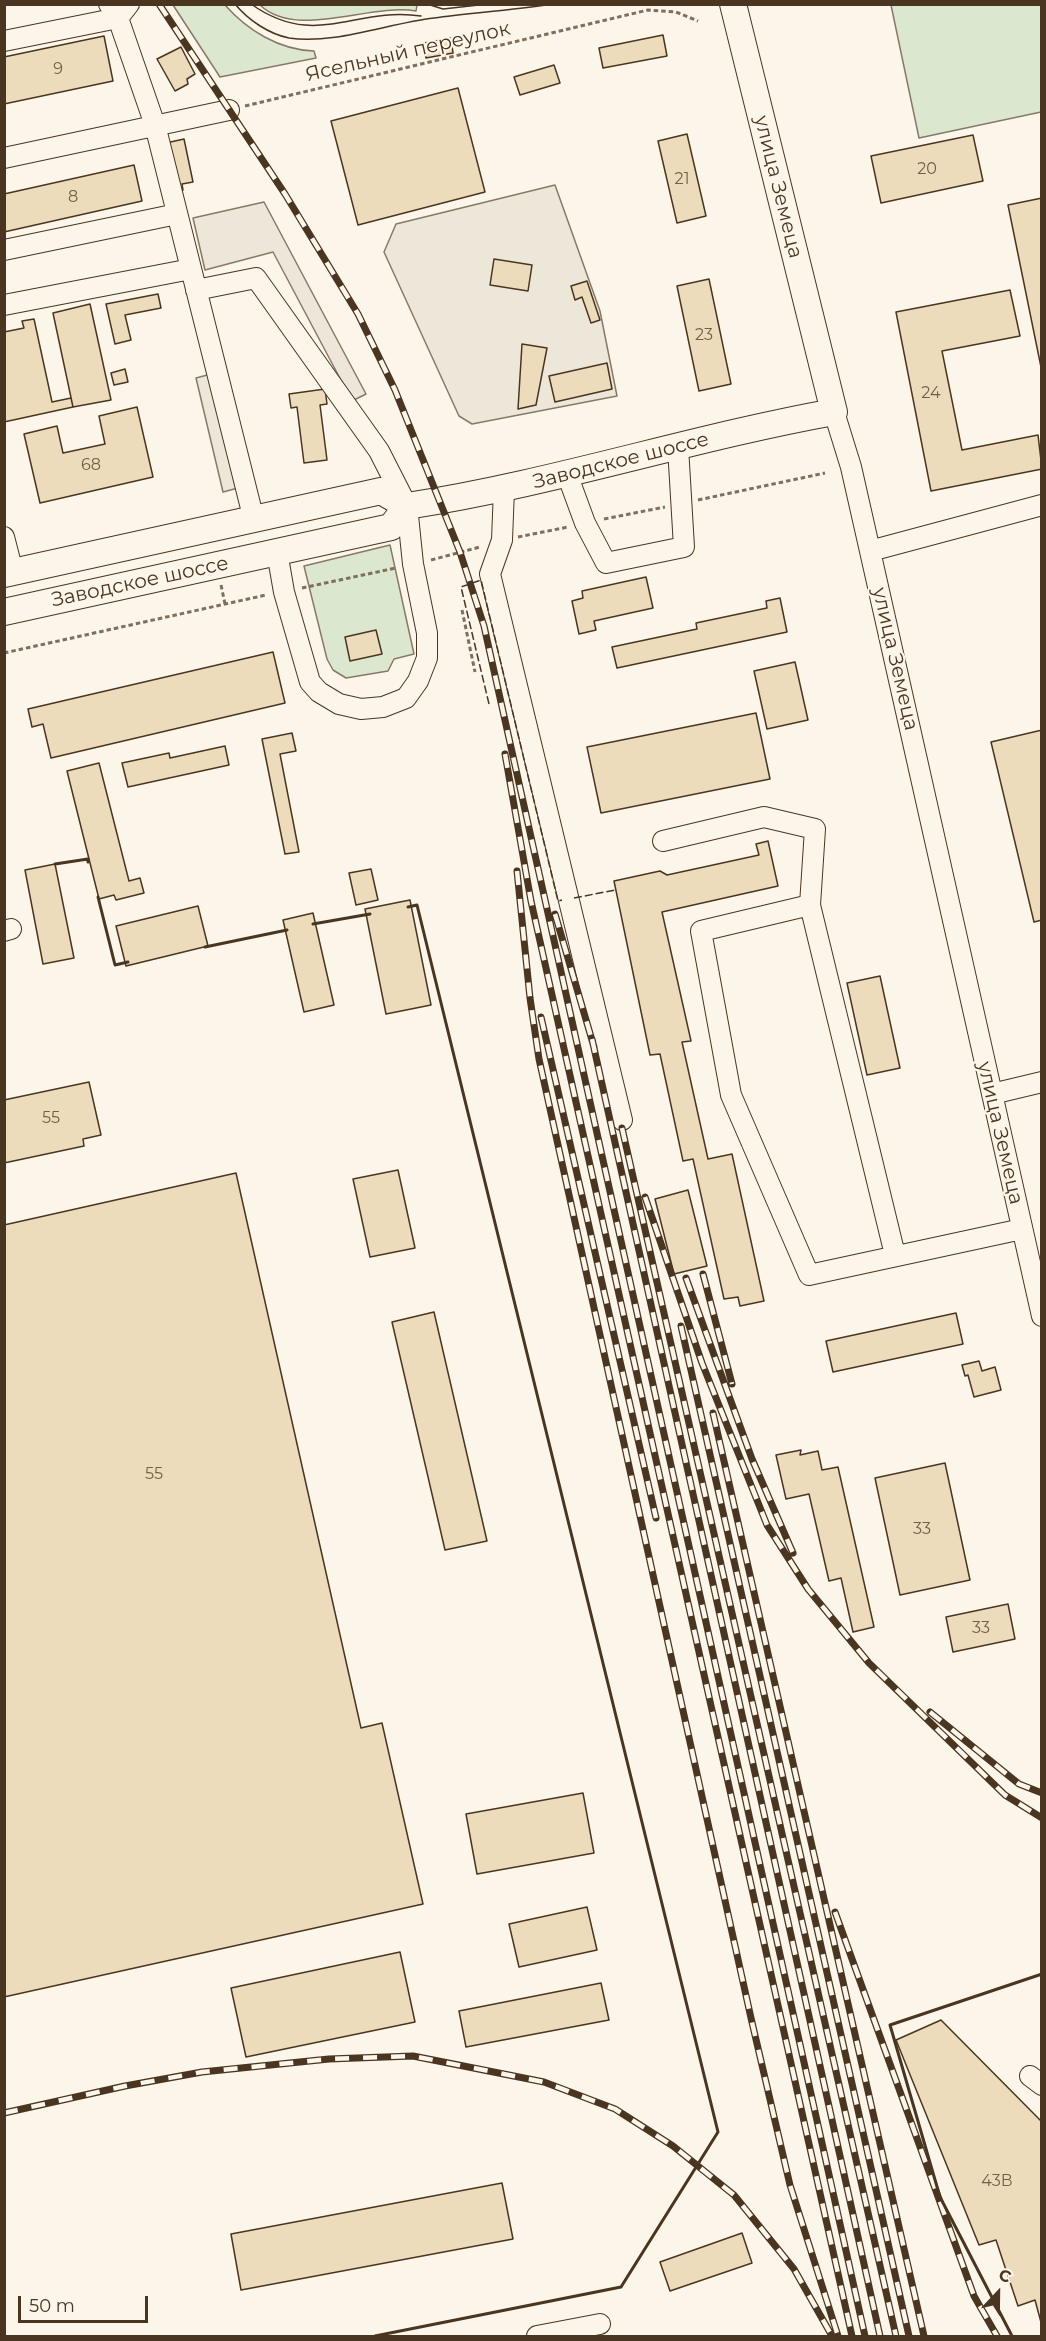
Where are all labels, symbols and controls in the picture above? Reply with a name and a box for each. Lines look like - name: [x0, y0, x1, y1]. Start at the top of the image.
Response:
- street label: Ясельный переулок: [303, 17, 513, 87]
- house number: 9: [53, 59, 63, 79]
- street label: улица Земеца: [749, 113, 807, 261]
- house number: 20: [917, 159, 937, 179]
- house number: 21: [675, 169, 689, 189]
- house number: 8: [68, 187, 78, 207]
- house number: 23: [695, 325, 713, 345]
- house number: 24: [921, 383, 941, 403]
- street label: Заводское шоссе: [530, 428, 712, 494]
- house number: 68: [81, 455, 101, 475]
- street label: Заводское шоссе: [49, 551, 231, 613]
- street label: улица Земеца: [867, 585, 923, 733]
- street label: улица Земеца: [972, 1059, 1028, 1207]
- house number: 55: [42, 1108, 60, 1128]
- house number: 55: [145, 1464, 163, 1484]
- house number: 33: [913, 1519, 931, 1539]
- house number: 33: [972, 1618, 990, 1638]
- house number: 43В: [981, 2171, 1013, 2191]
- north arrow: [968, 2263, 1028, 2323]
- text: С: [996, 2265, 1014, 2287]
- scale bar: [21, 2284, 152, 2322]
- text: 50 m: [29, 2295, 75, 2317]

